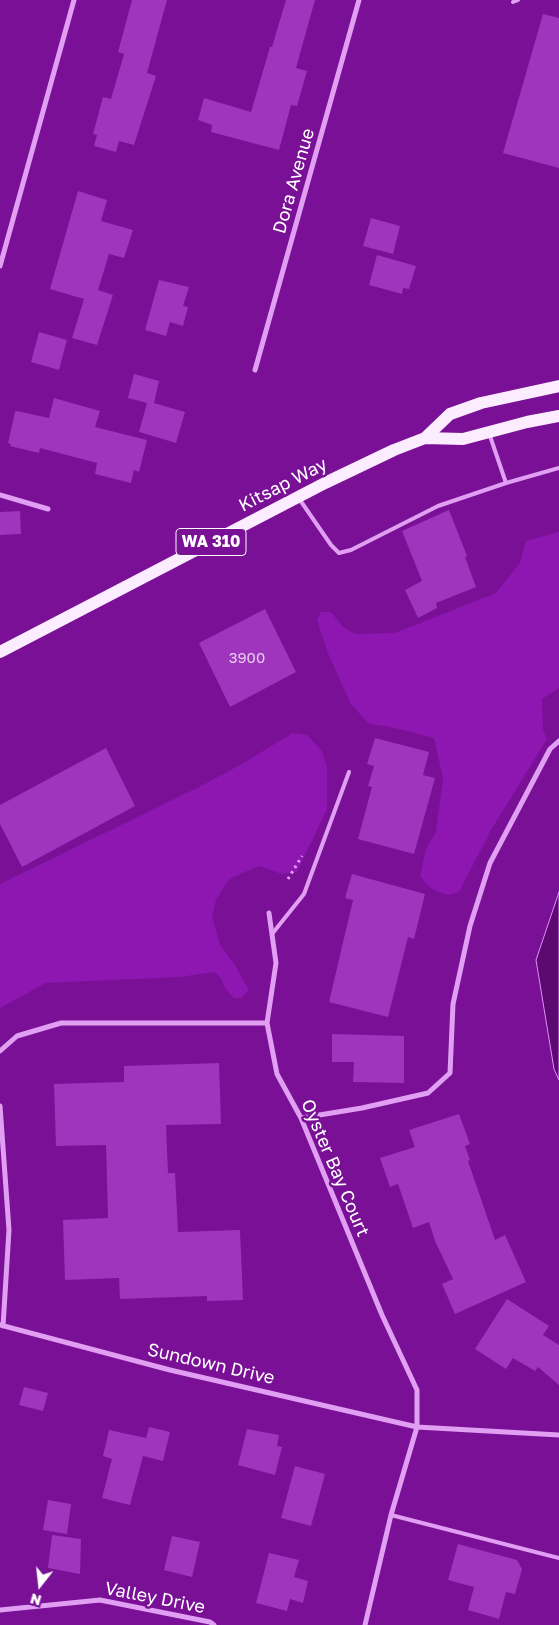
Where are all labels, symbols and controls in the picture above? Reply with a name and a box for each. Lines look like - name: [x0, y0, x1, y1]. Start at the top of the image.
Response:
- street label: Dora Avenue: [269, 126, 319, 236]
- street label: Kitsap Way: [235, 454, 331, 516]
- road number: WA 310: [176, 528, 246, 556]
- house number: 3900: [229, 649, 265, 667]
- street label: Oyster Bay Court: [296, 1096, 374, 1240]
- street label: Sundown Drive: [145, 1339, 277, 1389]
- north arrow: [15, 1560, 65, 1610]
- street label: Valley Drive: [103, 1578, 207, 1618]
- text: N: [28, 1590, 43, 1610]

